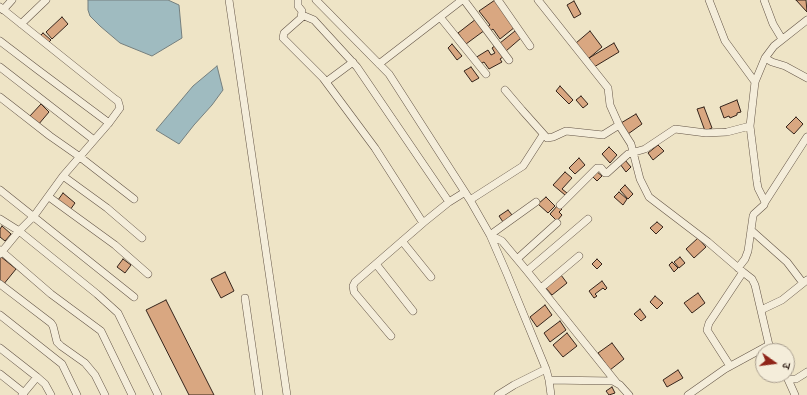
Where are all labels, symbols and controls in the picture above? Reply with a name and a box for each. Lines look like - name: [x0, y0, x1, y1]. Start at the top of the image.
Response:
- north arrow: [755, 343, 795, 383]
- text: उ: [778, 361, 793, 370]

